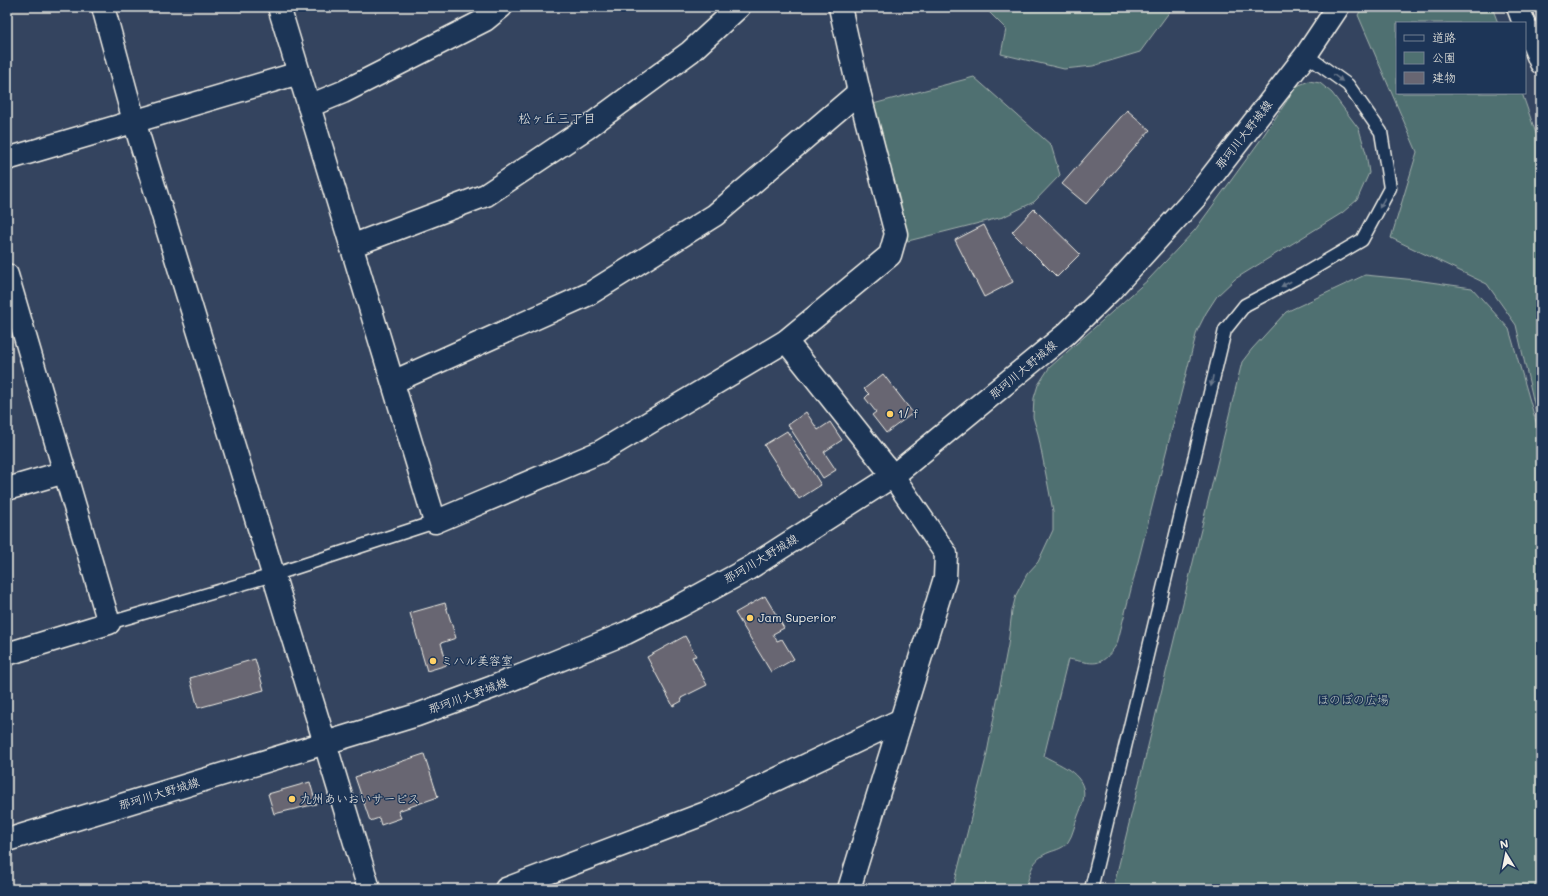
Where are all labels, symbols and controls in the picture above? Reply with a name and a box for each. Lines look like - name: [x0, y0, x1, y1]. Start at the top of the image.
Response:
- legend: [1396, 22, 1526, 94]
- text: 道路: [1432, 29, 1456, 45]
- text: 公園: [1432, 49, 1456, 65]
- text: 建物: [1432, 69, 1456, 85]
- one-way arrow: [1332, 74, 1343, 82]
- street label: 那珂川大野城線: [1211, 96, 1275, 172]
- district label: 松ヶ丘三丁目: [518, 109, 596, 126]
- one-way arrow: [1379, 197, 1385, 209]
- one-way arrow: [1280, 281, 1291, 287]
- street label: 那珂川大野城線: [985, 336, 1060, 402]
- one-way arrow: [1209, 375, 1215, 387]
- place label: 1/ｆ: [898, 405, 922, 421]
- marker: 1/ｆ: [885, 409, 895, 419]
- street label: 那珂川大野城線: [720, 530, 801, 587]
- place label: Jam Superior: [758, 609, 836, 625]
- marker: Jam Superior: [745, 613, 755, 623]
- place label: ミハル美容室: [441, 652, 513, 668]
- marker: ミハル美容室: [428, 656, 438, 666]
- street label: 那珂川大野城線: [425, 673, 510, 717]
- park label: ほのぼの広場: [1317, 691, 1389, 707]
- street label: 那珂川大野城線: [116, 773, 201, 813]
- place label: 九州あいおいサービス: [300, 790, 420, 806]
- marker: 九州あいおいサービス: [287, 794, 297, 804]
- north arrow: [1486, 834, 1526, 874]
- text: N: [1499, 836, 1510, 852]

